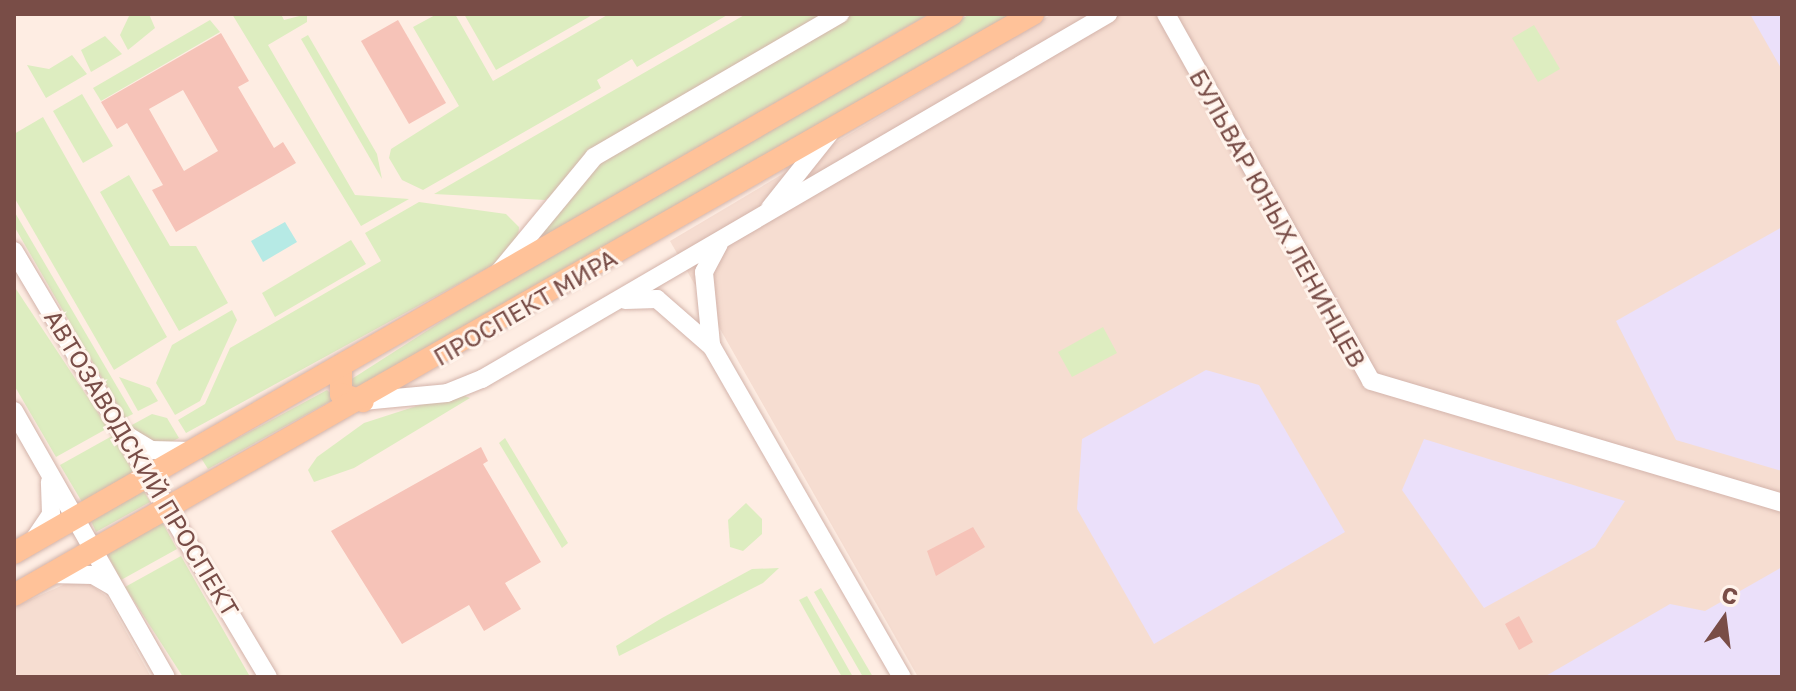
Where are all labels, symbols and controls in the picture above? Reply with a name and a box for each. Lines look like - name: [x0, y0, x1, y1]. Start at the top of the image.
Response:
- street label: БУЛЬВАР ЮНЫХ ЛЕНИНЦЕВ: [1184, 64, 1372, 372]
- street label: ПРОСПЕКТ МИРА: [428, 243, 622, 371]
- street label: АВТОЗАВОДСКИЙ ПРОСПЕКТ: [39, 304, 245, 622]
- north arrow: [1684, 579, 1764, 659]
- text: С: [1719, 580, 1741, 610]

